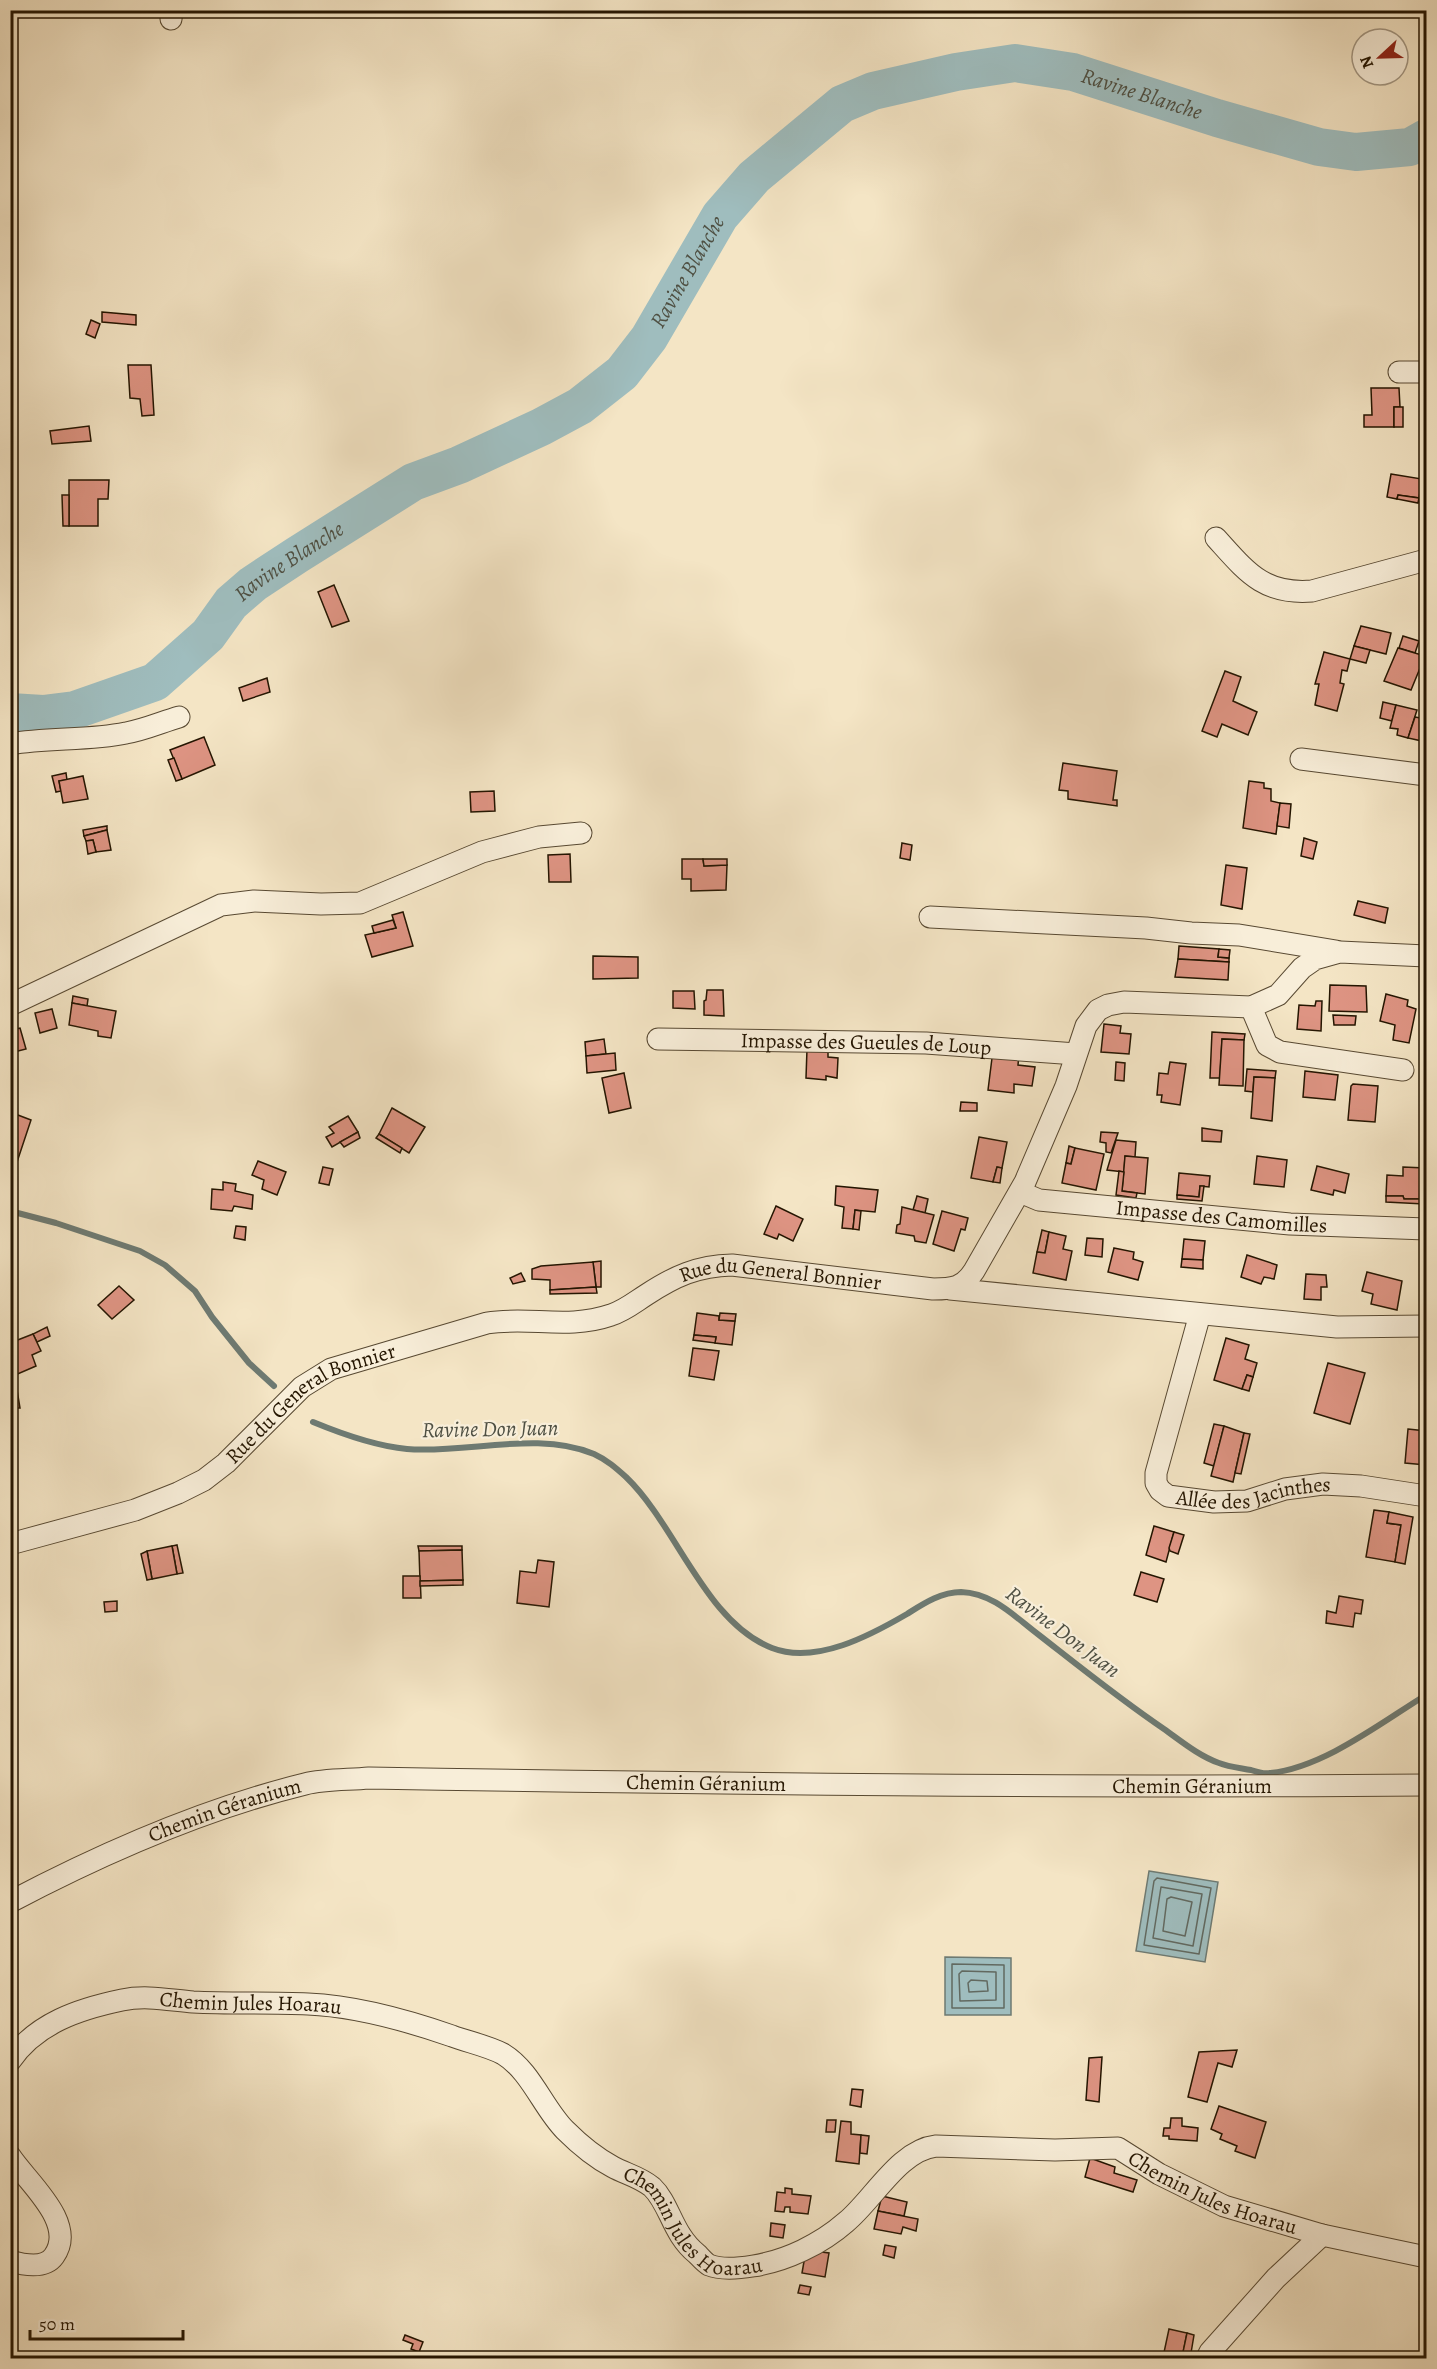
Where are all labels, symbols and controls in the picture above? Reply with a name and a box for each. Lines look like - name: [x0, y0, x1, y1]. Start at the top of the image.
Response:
- north arrow: [1350, 27, 1410, 87]
- text: N: [1355, 52, 1379, 72]
- water label: Ravine Blanche: [1077, 61, 1206, 127]
- water label: Ravine Blanche: [643, 210, 732, 334]
- water label: Ravine Blanche: [228, 514, 350, 608]
- street label: Impasse des Gueules de Loup: [740, 1026, 992, 1062]
- street label: Impasse des Camomilles: [1115, 1193, 1328, 1239]
- street label: Rue du General Bonnier: [675, 1250, 883, 1297]
- street label: Rue du General Bonnier: [219, 1337, 399, 1470]
- water label: Ravine Don Juan: [422, 1413, 559, 1445]
- street label: Allée des Jacinthes: [1174, 1470, 1332, 1516]
- water label: Ravine Don Juan: [1000, 1579, 1127, 1685]
- street label: Chemin Géranium: [626, 1768, 786, 1798]
- street label: Chemin Géranium: [144, 1772, 304, 1849]
- street label: Chemin Géranium: [1112, 1772, 1272, 1800]
- street label: Chemin Jules Hoarau: [158, 1985, 344, 2021]
- street label: Chemin Jules Hoarau: [1123, 2144, 1301, 2241]
- street label: Chemin Jules Hoarau: [619, 2160, 765, 2282]
- scale bar: [30, 2303, 183, 2341]
- text: 50 m: [39, 2312, 75, 2336]

